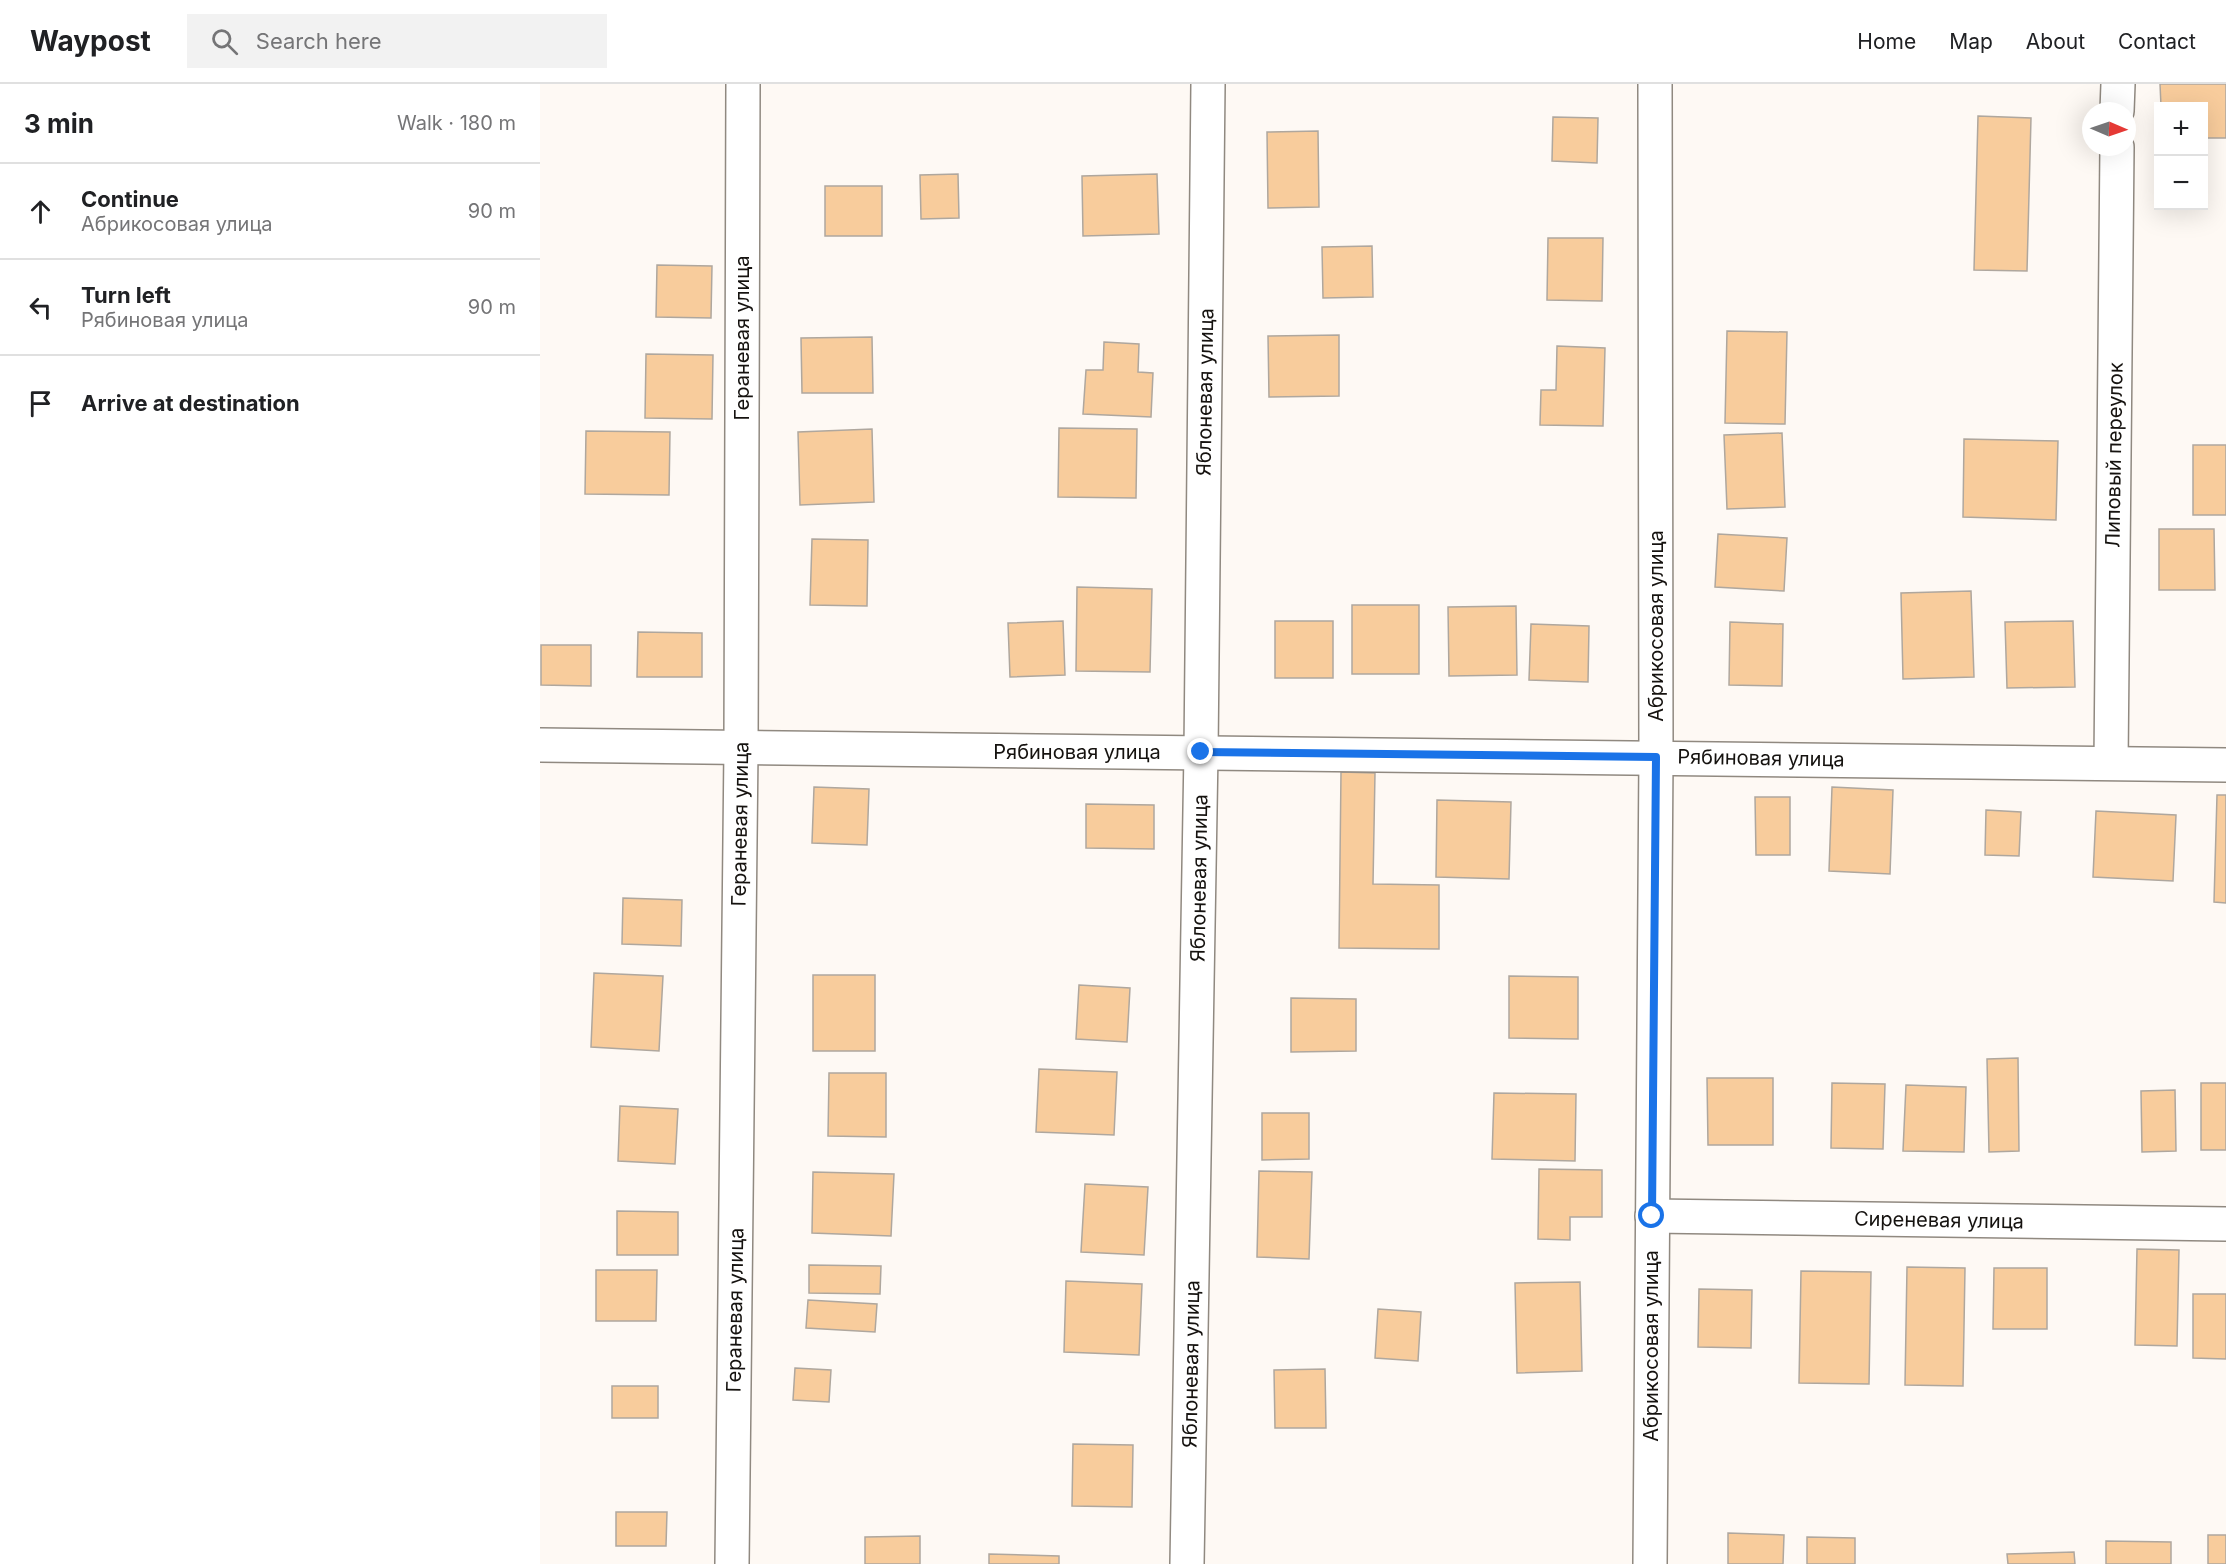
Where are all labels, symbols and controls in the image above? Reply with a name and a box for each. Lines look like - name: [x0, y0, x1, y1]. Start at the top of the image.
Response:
- search box: [187, 14, 607, 68]
- text: Waypost: [30, 24, 151, 58]
- icon: search: [208, 25, 241, 58]
- text: Search here: [256, 28, 382, 54]
- text: Home: [1857, 29, 1916, 54]
- text: Map: [1949, 29, 1993, 54]
- text: About: [2026, 29, 2085, 54]
- text: Contact: [2118, 29, 2196, 54]
- north arrow: [2082, 102, 2136, 156]
- map controls: [2154, 102, 2208, 210]
- button: +: [2154, 102, 2208, 156]
- text: 3 min: [24, 108, 94, 139]
- text: Walk · 180 m: [397, 111, 516, 135]
- button: −: [2154, 156, 2208, 210]
- text: Continue: [81, 186, 179, 212]
- icon: ahead: [24, 195, 57, 228]
- text: 90 m: [468, 199, 516, 223]
- text: Абрикосовая улица: [81, 212, 273, 236]
- street label: Гераневая улица: [730, 256, 754, 420]
- text: Turn left: [81, 282, 171, 308]
- icon: left: [24, 291, 57, 324]
- text: 90 m: [468, 295, 516, 319]
- text: Рябиновая улица: [81, 308, 248, 332]
- street label: Яблоневая улица: [1192, 308, 1218, 476]
- street label: Липовый переулок: [2100, 362, 2128, 548]
- icon: arrive: [24, 387, 57, 420]
- text: Arrive at destination: [81, 390, 300, 416]
- street label: Абрикосовая улица: [1644, 530, 1668, 722]
- route end: [1187, 738, 1213, 764]
- street label: Рябиновая улица: [993, 740, 1161, 764]
- street label: Гераневая улица: [727, 741, 753, 907]
- street label: Рябиновая улица: [1677, 745, 1845, 771]
- street label: Яблоневая улица: [1186, 794, 1212, 962]
- route start: [1638, 1202, 1664, 1228]
- street label: Сиреневая улица: [1854, 1207, 2024, 1233]
- street label: Гераневая улица: [722, 1227, 748, 1393]
- street label: Абрикосовая улица: [1639, 1250, 1663, 1442]
- street label: Яблоневая улица: [1178, 1280, 1204, 1448]

